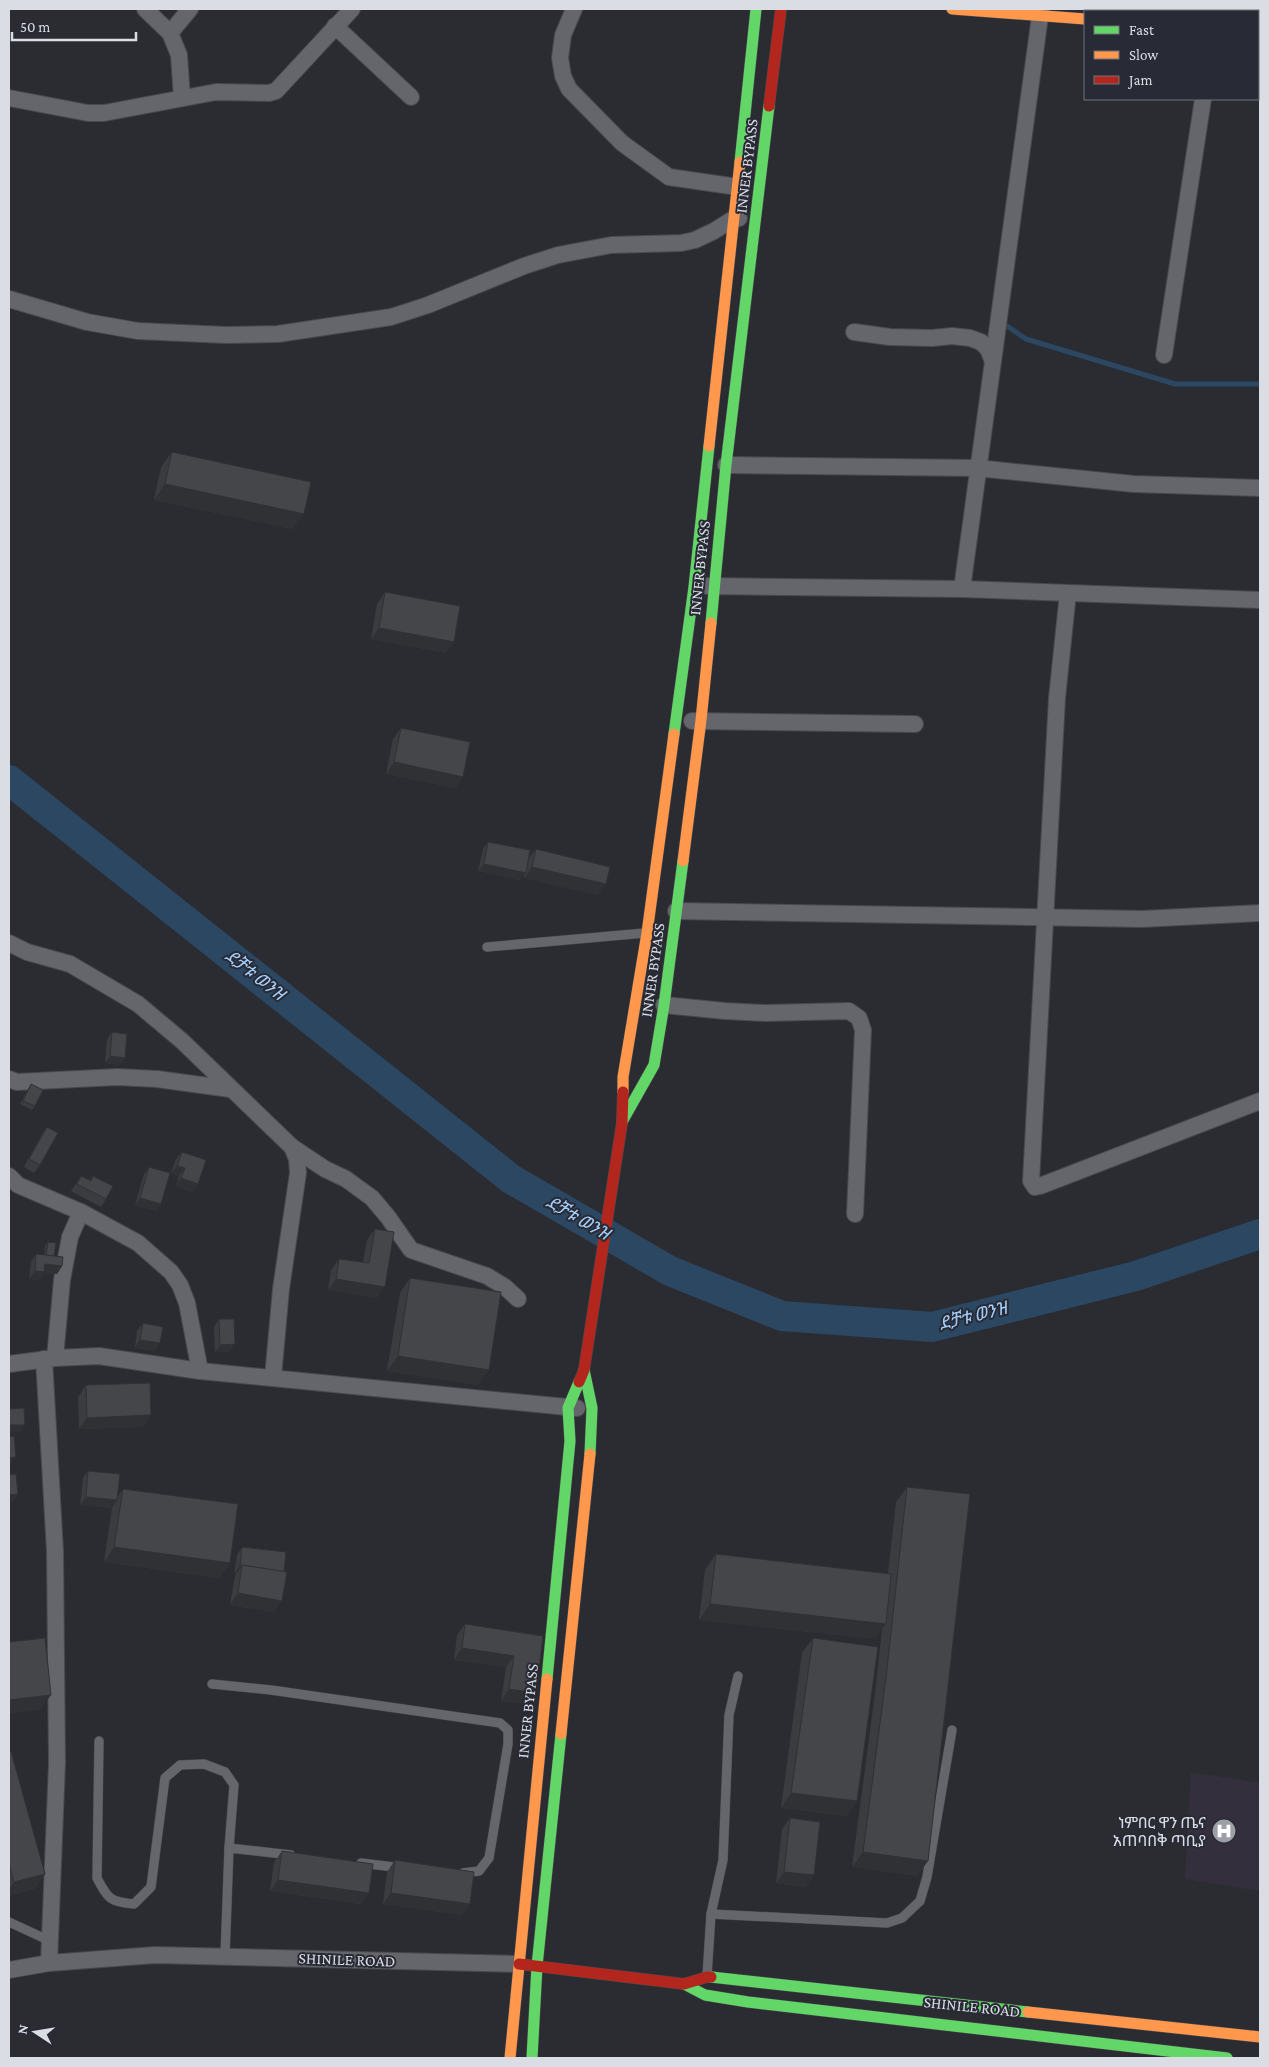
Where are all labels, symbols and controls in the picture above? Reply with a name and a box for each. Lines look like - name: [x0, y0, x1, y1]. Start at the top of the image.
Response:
- scale bar: [12, 10, 136, 42]
- legend: [1084, 10, 1259, 100]
- text: 50 m: [20, 19, 50, 35]
- text: Fast: [1129, 22, 1155, 38]
- text: Slow: [1129, 47, 1159, 63]
- text: Jam: [1127, 72, 1152, 89]
- street label: INNER BYPASS: [732, 118, 761, 214]
- street label: INNER BYPASS: [686, 520, 713, 616]
- street label: INNER BYPASS: [637, 922, 668, 1018]
- water label: ደቻቱ ወንዝ: [221, 946, 290, 1006]
- water label: ደቻቱ ወንዝ: [543, 1192, 615, 1245]
- water label: ደቻቱ ወንዝ: [937, 1297, 1011, 1334]
- street label: INNER BYPASS: [514, 1663, 541, 1759]
- place label: ነምበር ዋን ጤና አጠባበቅ ጣቢያ: [1113, 1814, 1206, 1849]
- hospital icon: ነምበር ዋን ጤና አጠባበቅ ጣቢያ: [1211, 1818, 1237, 1844]
- street label: SHINILE ROAD: [298, 1949, 396, 1970]
- street label: SHINILE ROAD: [923, 1993, 1021, 2020]
- north arrow: [10, 2007, 60, 2057]
- text: N: [13, 2023, 31, 2036]

